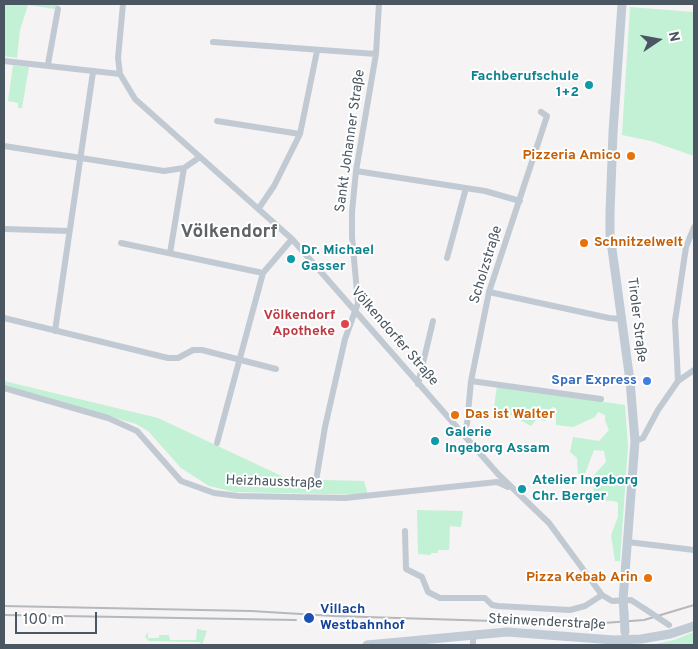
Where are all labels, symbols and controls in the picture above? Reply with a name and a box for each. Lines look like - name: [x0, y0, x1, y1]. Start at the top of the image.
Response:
- north arrow: [633, 15, 683, 65]
- text: N: [664, 30, 683, 43]
- street label: Sankt Johanner Straße: [333, 69, 369, 213]
- place label: Fachberufschule 1+2: [471, 69, 579, 102]
- marker: Fachberufschule 1+2: [583, 79, 595, 91]
- place label: Pizzeria Amico: [522, 148, 621, 164]
- marker: Pizzeria Amico: [625, 150, 637, 162]
- district label: Völkendorf: [181, 222, 277, 244]
- street label: Scholzstraße: [467, 224, 507, 306]
- place label: Schnitzelwelt: [594, 235, 683, 251]
- marker: Schnitzelwelt: [578, 237, 590, 249]
- place label: Dr. Michael Gasser: [301, 243, 374, 276]
- marker: Dr. Michael Gasser: [285, 253, 297, 265]
- street label: Tiroler Straße: [622, 277, 650, 363]
- street label: Völkendorfer Straße: [347, 284, 441, 390]
- place label: Völkendorf Apotheke: [264, 308, 335, 341]
- marker: Völkendorf Apotheke: [339, 318, 351, 330]
- place label: Spar Express: [551, 373, 637, 389]
- marker: Spar Express: [641, 375, 653, 387]
- place label: Das ist Walter: [465, 407, 555, 423]
- marker: Das ist Walter: [449, 409, 461, 421]
- place label: Galerie Ingeborg Assam: [445, 425, 550, 458]
- marker: Galerie Ingeborg Assam: [429, 435, 441, 447]
- street label: Heizhausstraße: [225, 473, 323, 493]
- place label: Atelier Ingeborg Chr. Berger: [532, 473, 638, 506]
- marker: Atelier Ingeborg Chr. Berger: [516, 483, 528, 495]
- place label: Pizza Kebab Arin: [526, 570, 638, 586]
- marker: Pizza Kebab Arin: [642, 572, 654, 584]
- scale bar: [18, 602, 100, 634]
- place label: Villach Westbahnhof: [320, 602, 405, 634]
- text: 100 m: [23, 611, 64, 630]
- marker: Villach Westbahnhof: [302, 611, 316, 625]
- street label: Steinwenderstraße: [488, 612, 606, 634]

